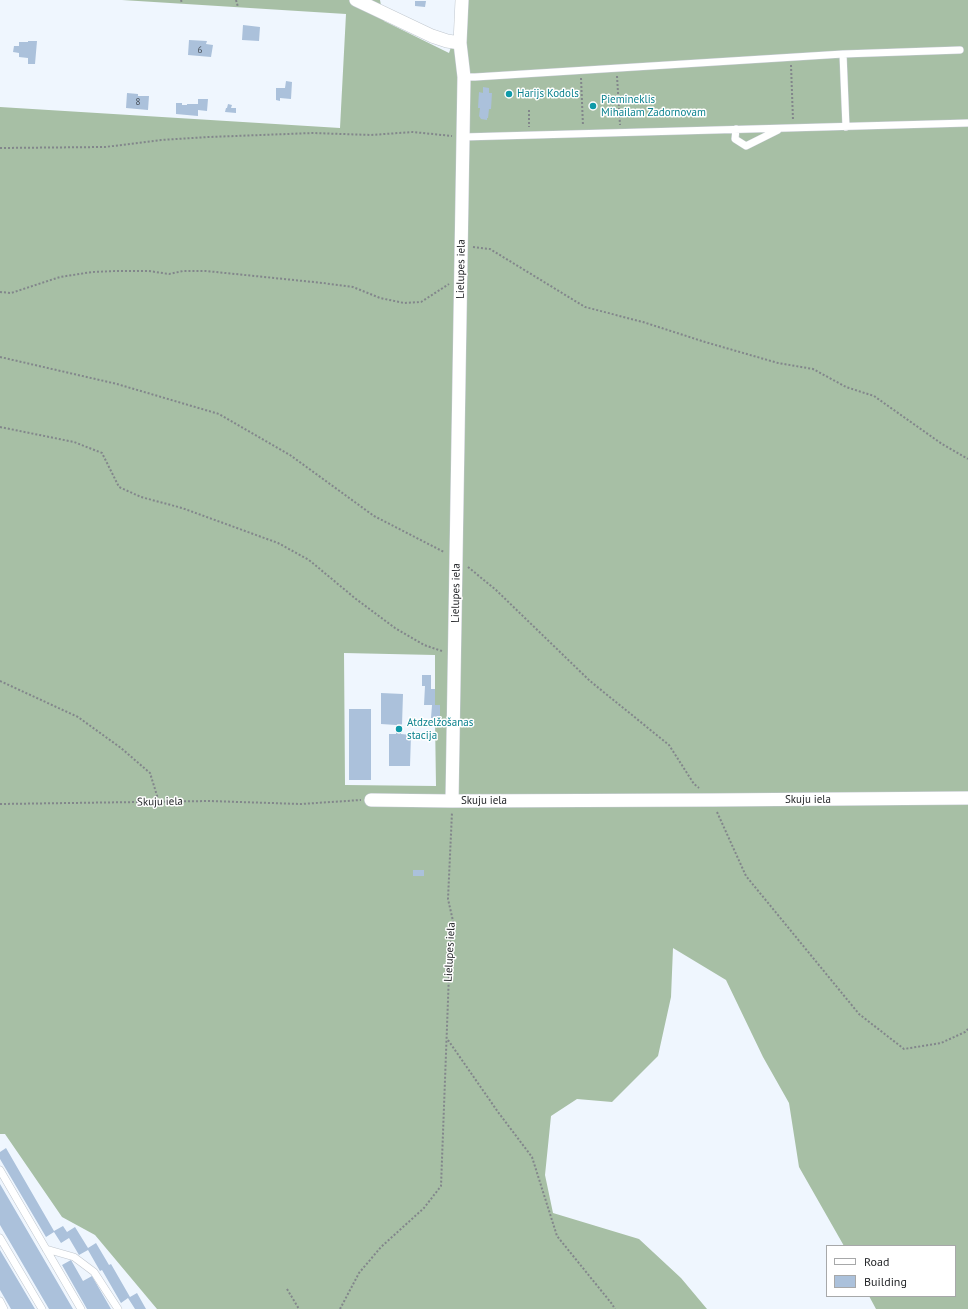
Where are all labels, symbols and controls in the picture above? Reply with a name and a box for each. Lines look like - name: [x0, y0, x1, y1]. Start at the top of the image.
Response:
- house number: 6: [198, 45, 202, 55]
- place label: Harijs Kodols: [517, 87, 579, 101]
- marker: Harijs Kodols: [504, 89, 514, 99]
- place label: Piemineklis Mihailam Zadornovam: [601, 93, 706, 119]
- house number: 8: [136, 97, 140, 107]
- marker: Piemineklis Mihailam Zadornovam: [588, 101, 598, 111]
- street label: Lielupes iela: [454, 239, 468, 299]
- street label: Lielupes iela: [449, 563, 463, 623]
- place label: Atdzelžošanas stacija: [407, 716, 473, 742]
- marker: Atdzelžošanas stacija: [394, 724, 404, 734]
- street label: Skuju iela: [785, 793, 831, 807]
- street label: Skuju iela: [461, 794, 507, 808]
- street label: Skuju iela: [137, 795, 183, 809]
- street label: Lielupes iela: [442, 922, 458, 982]
- legend: [826, 1245, 956, 1297]
- text: Road: [864, 1254, 889, 1269]
- text: Building: [864, 1274, 907, 1289]

